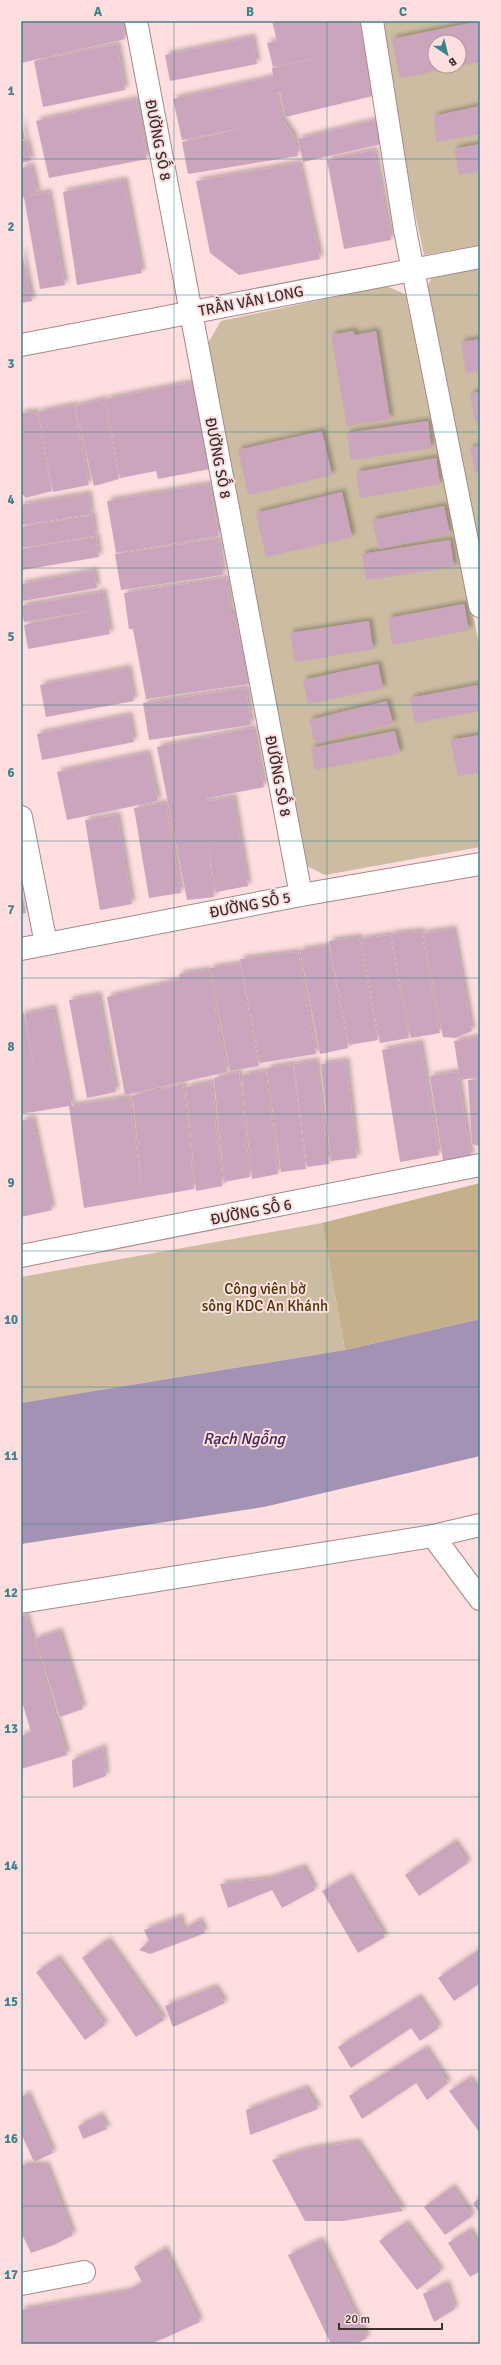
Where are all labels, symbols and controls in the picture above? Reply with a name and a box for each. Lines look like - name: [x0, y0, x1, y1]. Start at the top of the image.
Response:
- text: A: [94, 4, 103, 20]
- text: B: [246, 4, 254, 20]
- text: C: [399, 4, 407, 20]
- north arrow: [427, 34, 467, 74]
- text: B: [446, 55, 459, 69]
- text: 1: [7, 83, 15, 99]
- street label: ĐƯỜNG SỐ 8: [141, 97, 178, 182]
- text: 2: [7, 219, 15, 235]
- street label: TRẦN VĂN LONG: [196, 279, 305, 320]
- text: 3: [7, 356, 15, 372]
- street label: ĐƯỜNG SỐ 8: [201, 415, 238, 500]
- text: 4: [7, 492, 15, 508]
- text: 5: [7, 629, 15, 645]
- street label: ĐƯỜNG SỐ 8: [261, 733, 298, 818]
- text: 6: [7, 765, 15, 781]
- street label: ĐƯỜNG SỐ 5: [207, 885, 292, 922]
- text: 7: [7, 902, 15, 918]
- text: 8: [7, 1039, 15, 1055]
- text: 9: [7, 1175, 15, 1191]
- street label: ĐƯỜNG SỐ 6: [208, 1192, 293, 1229]
- park label: Công viên bờ sông KDC An Khánh: [202, 1280, 328, 1315]
- text: 10: [4, 1312, 18, 1328]
- water label: Rạch Ngỗng: [203, 1429, 287, 1449]
- text: 11: [4, 1448, 18, 1464]
- text: 12: [4, 1585, 18, 1601]
- text: 13: [4, 1721, 18, 1737]
- text: 14: [4, 1858, 18, 1874]
- text: 15: [4, 1994, 18, 2010]
- text: 16: [4, 2131, 18, 2147]
- text: 17: [4, 2267, 18, 2283]
- scale bar: [339, 2305, 442, 2331]
- text: 20 m: [345, 2312, 370, 2327]

